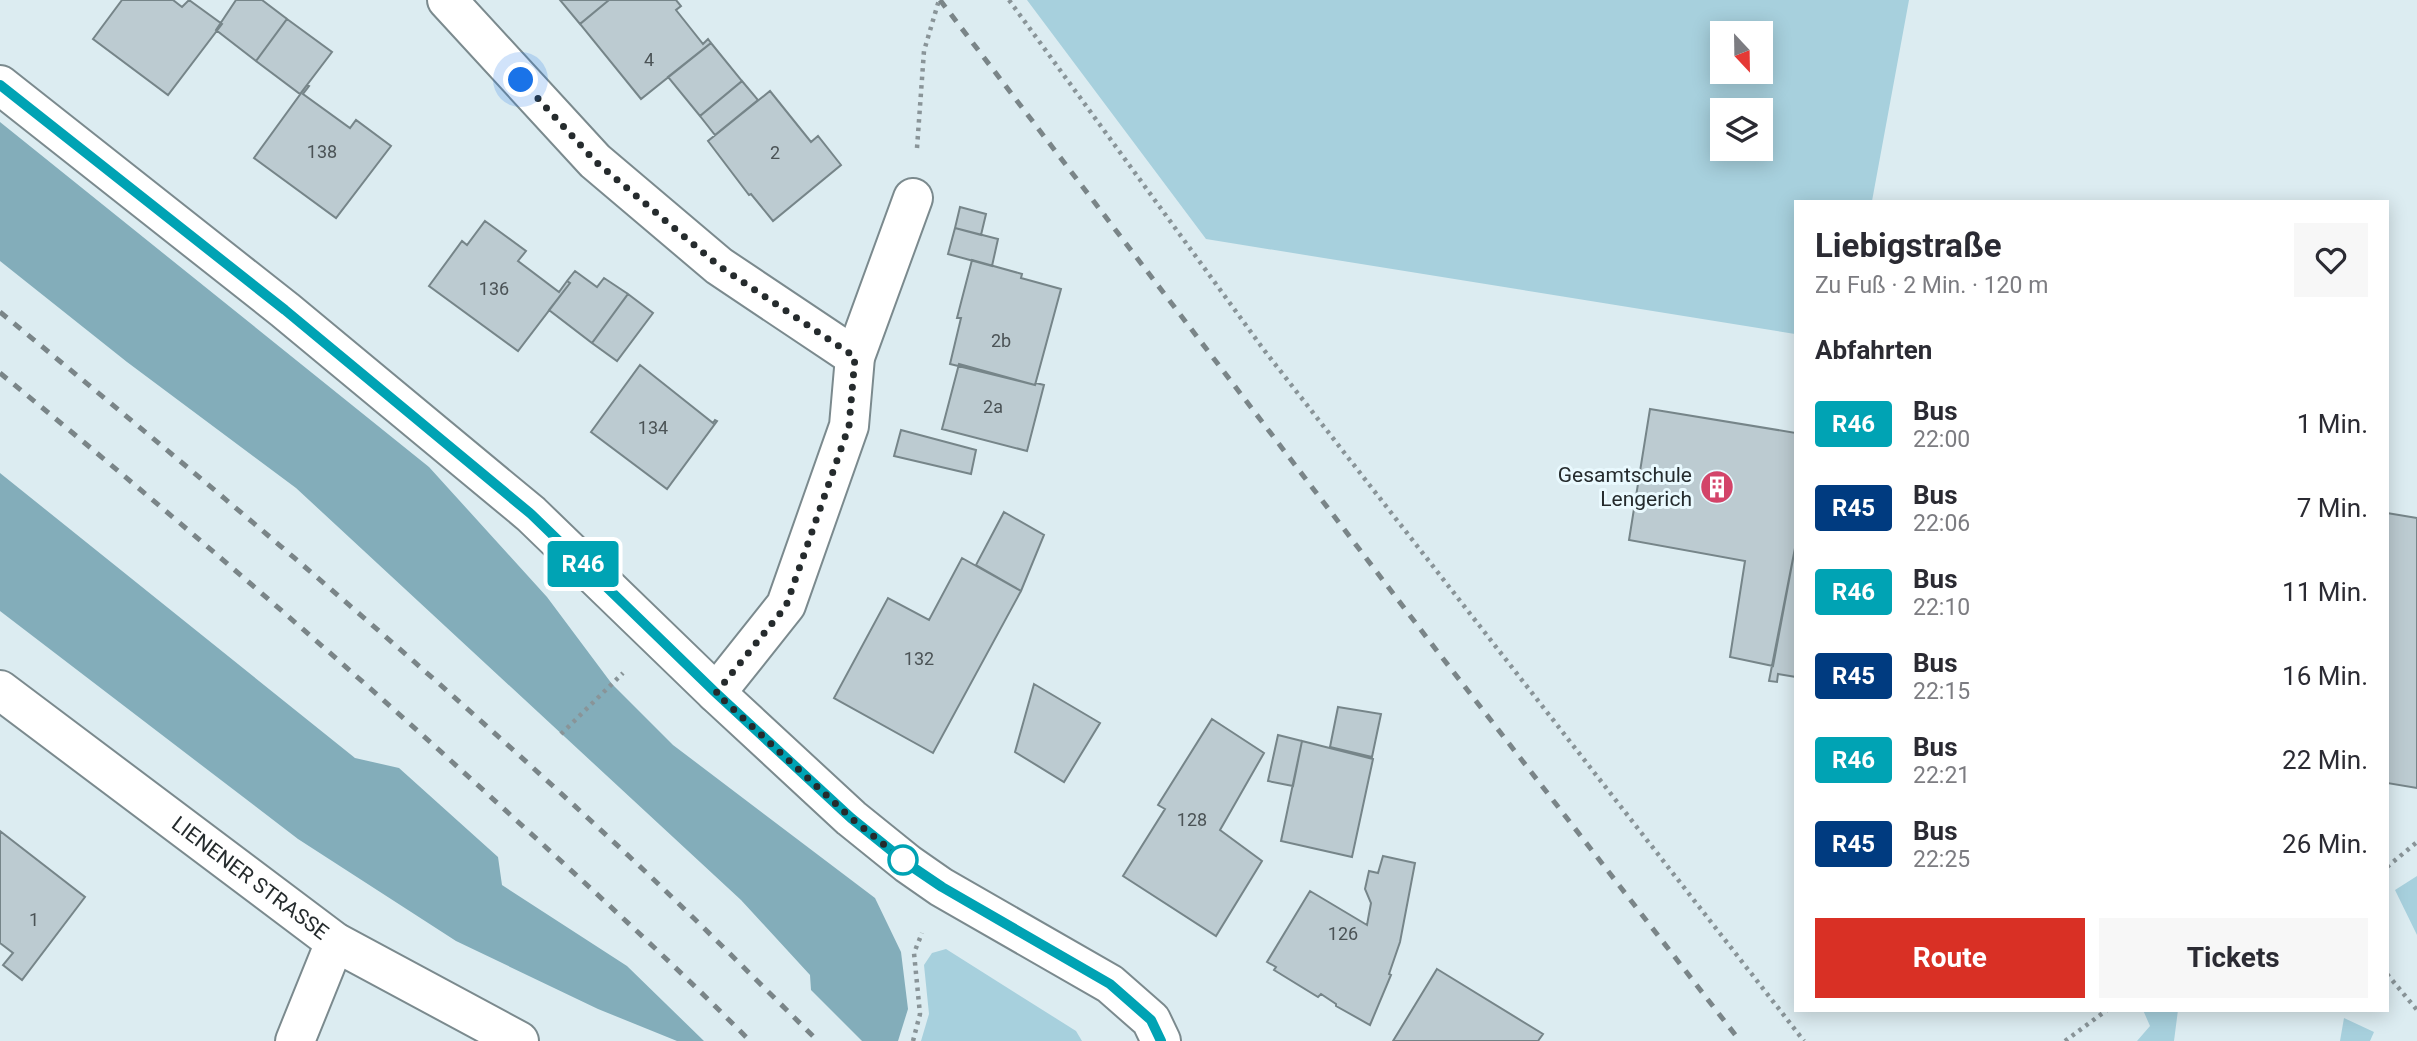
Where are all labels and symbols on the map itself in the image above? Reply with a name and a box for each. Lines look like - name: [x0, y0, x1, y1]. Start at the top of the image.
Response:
- north arrow: [1710, 21, 1773, 84]
- house number: 4: [644, 49, 654, 70]
- your location: [503, 62, 538, 97]
- house number: 138: [307, 141, 337, 162]
- house number: 2: [770, 142, 780, 163]
- house number: 136: [479, 278, 509, 299]
- house number: 2b: [991, 330, 1011, 351]
- house number: 2a: [983, 396, 1003, 417]
- house number: 134: [638, 417, 668, 438]
- place label: Gesamtschule Lengerich: [1558, 463, 1692, 511]
- building icon: Gesamtschule Lengerich: [1698, 468, 1736, 506]
- line badge: R46: [543, 541, 623, 587]
- house number: 132: [904, 648, 934, 669]
- house number: 128: [1177, 809, 1207, 830]
- street label: LIENENER STRASSE: [167, 812, 333, 945]
- unlabelled marker: [888, 845, 918, 875]
- house number: 1: [29, 909, 39, 930]
- house number: 126: [1328, 923, 1358, 944]

